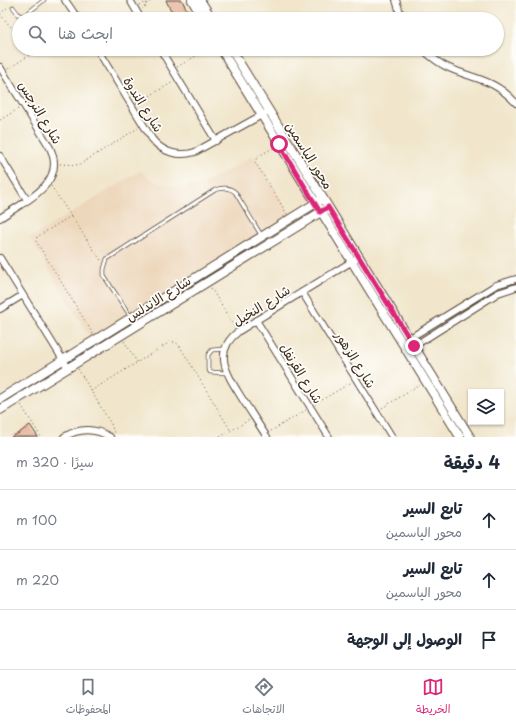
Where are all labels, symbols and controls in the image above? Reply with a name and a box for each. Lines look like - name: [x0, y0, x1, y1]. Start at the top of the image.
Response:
- search box: [12, 12, 504, 56]
- text: ابحث هنا: [58, 21, 113, 44]
- icon: search: [26, 23, 48, 45]
- street label: شارع الندوة: [119, 73, 169, 136]
- street label: شارع النرجس: [14, 77, 67, 148]
- street label: محور الياسمين: [282, 118, 338, 192]
- route start: [270, 135, 288, 153]
- street label: شارع الاندلس: [122, 271, 195, 326]
- street label: شارع النخيل: [229, 280, 294, 331]
- street label: شارع الزهور: [330, 326, 381, 392]
- route end: [405, 337, 423, 355]
- street label: شارع القرنفل: [275, 339, 328, 408]
- map controls: [468, 389, 504, 425]
- button: layers: [468, 389, 504, 425]
- text: 4 دقيقة: [444, 449, 500, 475]
- text: سيرًا · 320 m: [16, 452, 94, 471]
- text: تابع السير: [404, 496, 462, 519]
- icon: ahead: [478, 509, 500, 531]
- text: 100 m: [16, 510, 57, 529]
- text: محور الياسمين: [386, 522, 462, 541]
- text: تابع السير: [404, 556, 462, 579]
- icon: ahead: [478, 569, 500, 591]
- text: 220 m: [16, 570, 59, 589]
- text: محور الياسمين: [386, 582, 462, 601]
- text: الوصول إلى الوجهة: [347, 627, 462, 650]
- icon: arrive: [478, 629, 500, 651]
- tab: المحفوظات: [66, 676, 111, 719]
- tab: الاتجاهات: [242, 676, 285, 719]
- tab: الخريطة: [416, 676, 450, 719]

